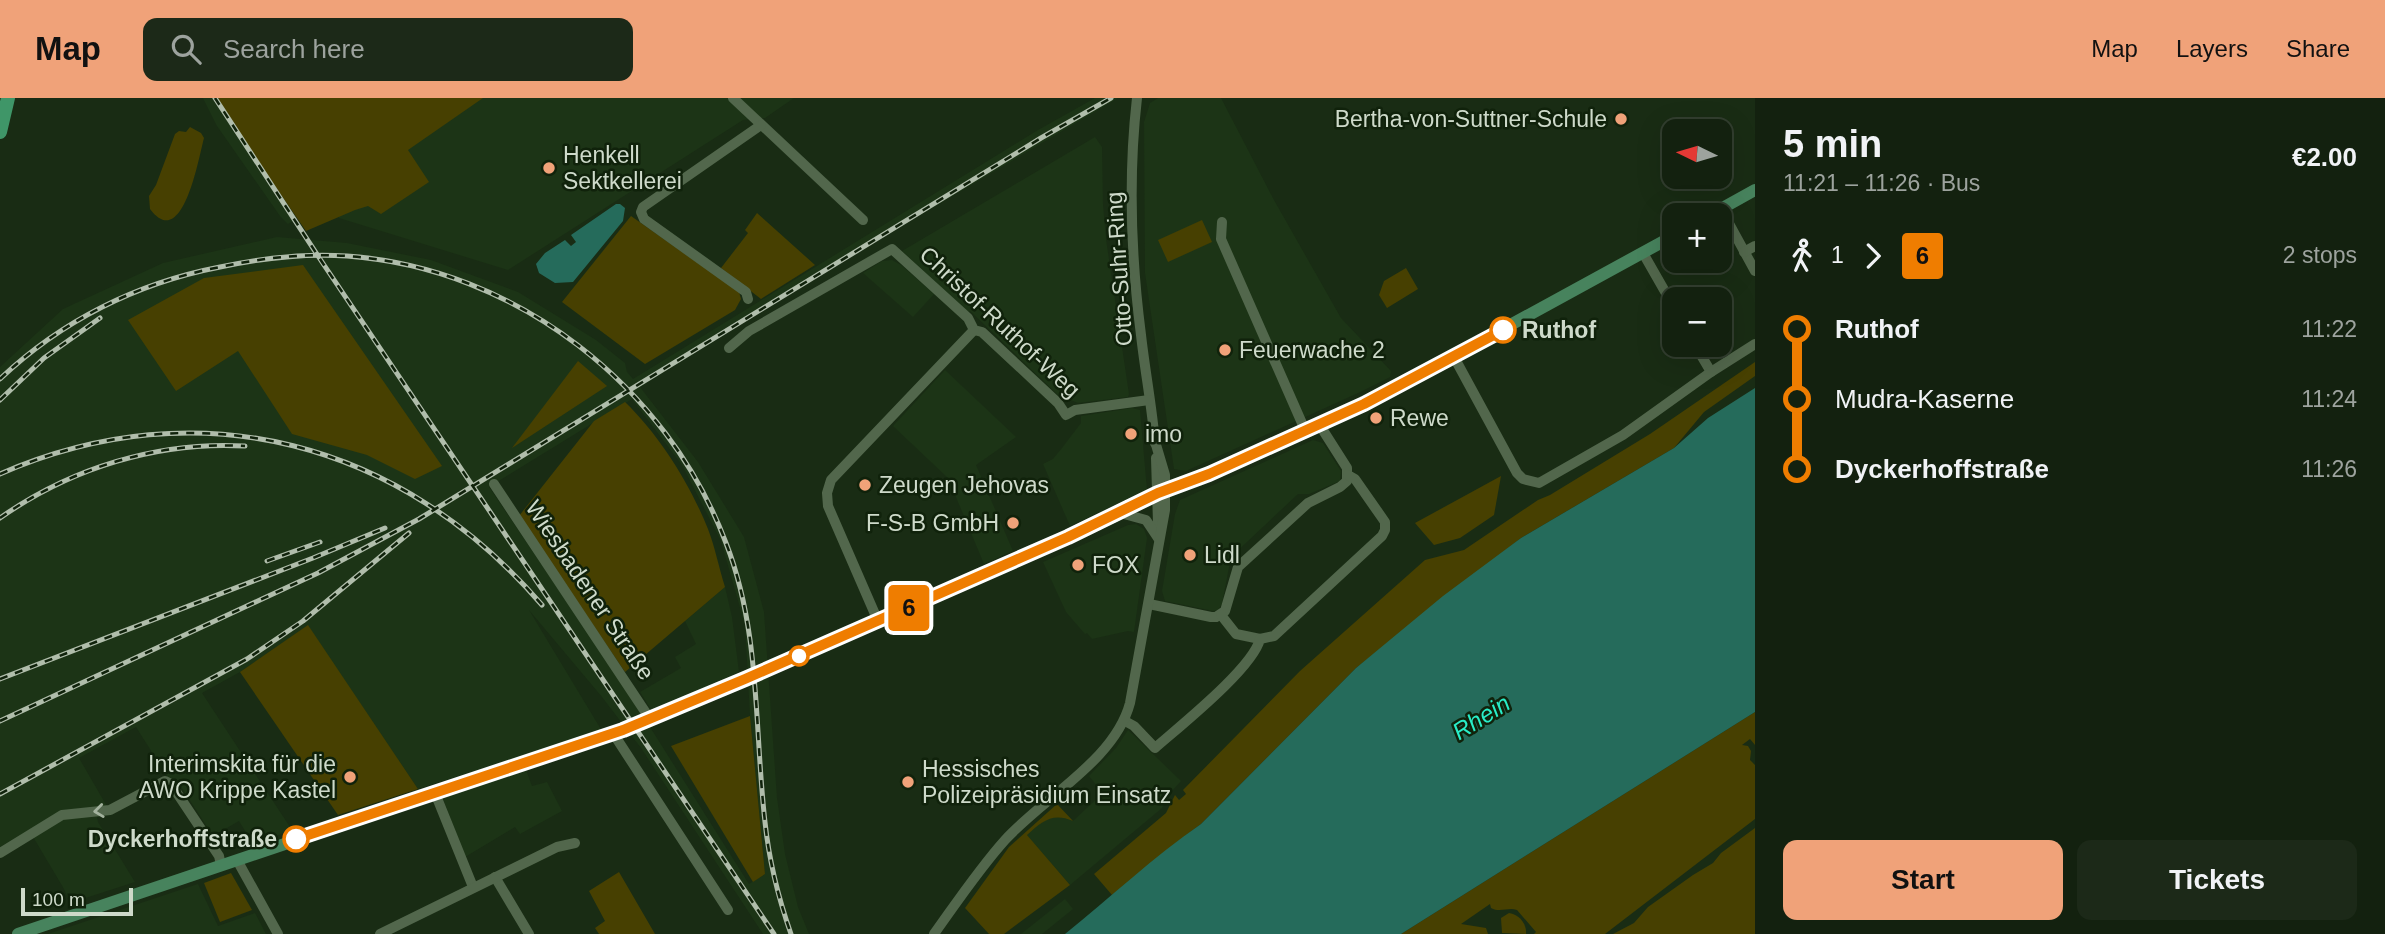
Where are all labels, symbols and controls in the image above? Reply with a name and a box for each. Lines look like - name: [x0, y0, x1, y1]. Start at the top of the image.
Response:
- search box: [143, 18, 633, 81]
- text: Map: [35, 30, 101, 67]
- icon: search: [167, 30, 205, 68]
- text: Search here: [223, 34, 365, 64]
- text: Map: [2091, 35, 2138, 62]
- text: Layers: [2176, 35, 2248, 62]
- text: Share: [2286, 35, 2350, 62]
- place label: Bertha-von-Suttner-Schule: [1335, 106, 1607, 132]
- marker: Bertha-von-Suttner-Schule: [1613, 111, 1629, 127]
- north arrow: [1662, 119, 1732, 189]
- map controls: [1662, 119, 1732, 357]
- text: 5 min: [1783, 123, 1882, 165]
- place label: Henkell Sektkellerei: [563, 142, 682, 194]
- text: €2.00: [2292, 142, 2357, 172]
- marker: Henkell Sektkellerei: [541, 160, 557, 176]
- text: 11:21 – 11:26 · Bus: [1783, 170, 1980, 196]
- street label: Otto-Suhr-Ring: [1101, 191, 1137, 347]
- button: +: [1662, 203, 1732, 273]
- icon: walk: [1783, 237, 1821, 275]
- icon: forward: [1854, 237, 1892, 275]
- street label: Christof-Ruthof-Weg: [915, 241, 1085, 403]
- text: 1: [1831, 242, 1844, 268]
- text: 6: [1916, 242, 1929, 269]
- text: 2 stops: [2283, 242, 2357, 268]
- button: −: [1662, 287, 1732, 357]
- text: Ruthof: [1835, 314, 1919, 344]
- text: 11:22: [2301, 316, 2357, 342]
- marker: Ruthof: [1490, 317, 1516, 343]
- place label: Ruthof: [1522, 317, 1596, 343]
- place label: Feuerwache 2: [1239, 337, 1385, 363]
- marker: Feuerwache 2: [1217, 342, 1233, 358]
- text: Mudra-Kaserne: [1835, 384, 2014, 414]
- text: 11:24: [2301, 386, 2357, 412]
- place label: Rewe: [1390, 405, 1449, 431]
- marker: Rewe: [1368, 410, 1384, 426]
- place label: imo: [1145, 421, 1182, 447]
- marker: imo: [1123, 426, 1139, 442]
- text: Dyckerhoffstraße: [1835, 454, 2049, 484]
- text: 11:26: [2301, 456, 2357, 482]
- place label: Zeugen Jehovas: [879, 472, 1049, 498]
- marker: Zeugen Jehovas: [857, 477, 873, 493]
- street label: Wiesbadener Straße: [520, 495, 660, 685]
- place label: F-S-B GmbH: [866, 510, 999, 536]
- marker: F-S-B GmbH: [1005, 515, 1021, 531]
- place label: Lidl: [1204, 542, 1240, 568]
- marker: Lidl: [1182, 547, 1198, 563]
- place label: FOX: [1092, 552, 1139, 578]
- marker: FOX: [1070, 557, 1086, 573]
- line badge: 6: [886, 585, 932, 631]
- text: 6: [902, 594, 916, 621]
- unlabelled marker: [789, 646, 809, 666]
- water label: Rhein: [1447, 689, 1515, 745]
- place label: Interimskita für die AWO Krippe Kastel: [139, 751, 336, 803]
- place label: Hessisches Polizeipräsidium Einsatz: [922, 756, 1171, 808]
- marker: Interimskita für die AWO Krippe Kastel: [342, 769, 358, 785]
- marker: Hessisches Polizeipräsidium Einsatz: [900, 774, 916, 790]
- one-way arrow: [93, 803, 105, 818]
- place label: Dyckerhoffstraße: [88, 826, 277, 852]
- marker: Dyckerhoffstraße: [283, 826, 309, 852]
- button: Start: [1783, 840, 2063, 920]
- button: Tickets: [2077, 840, 2357, 920]
- scale bar: [21, 885, 133, 917]
- text: 100 m: [32, 889, 85, 910]

